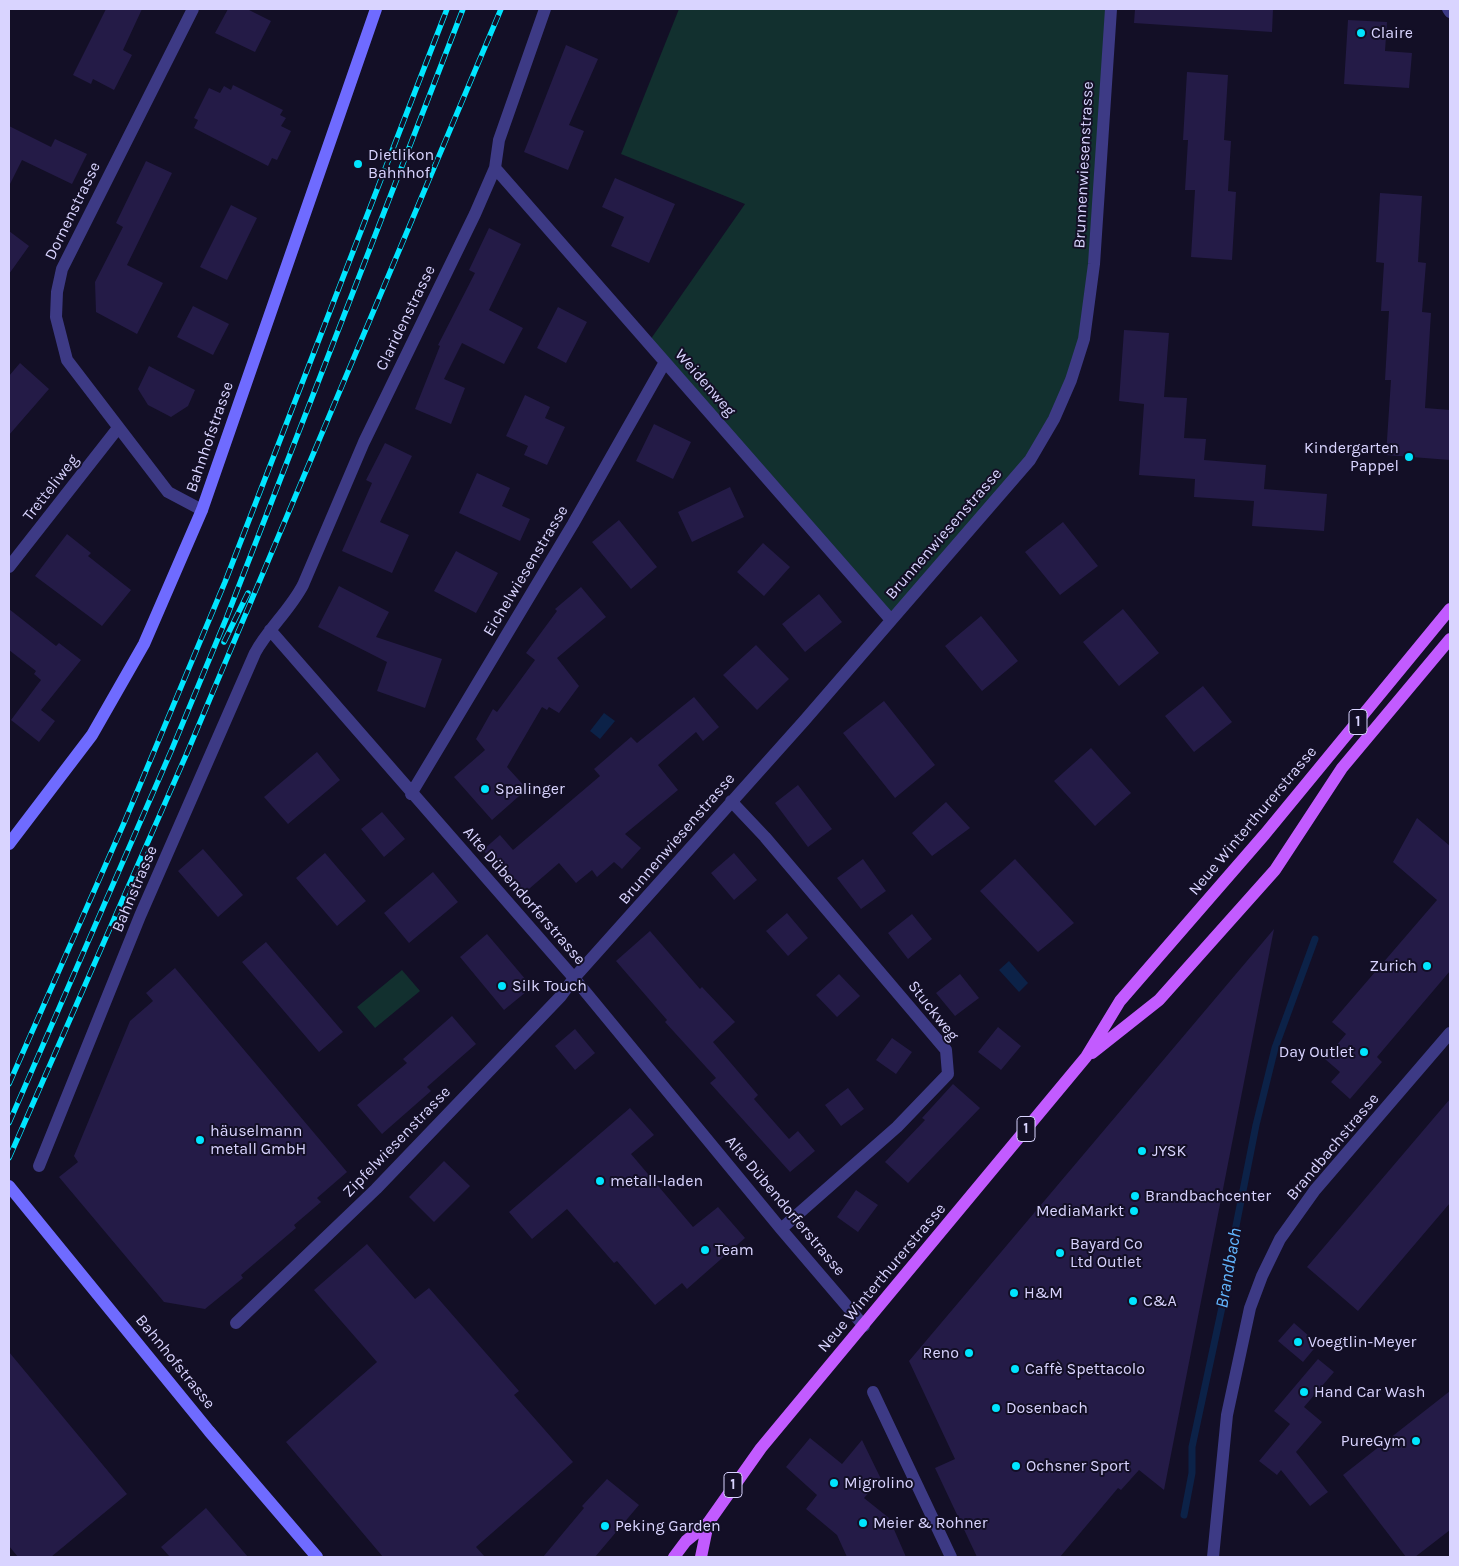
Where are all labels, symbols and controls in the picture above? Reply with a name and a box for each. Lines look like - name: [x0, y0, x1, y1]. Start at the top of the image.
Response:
- place label: Claire: [1371, 23, 1413, 43]
- marker: Claire: [1355, 27, 1367, 39]
- street label: Brunnenwiesenstrasse: [1070, 81, 1098, 249]
- place label: Dietlikon Bahnhof: [368, 145, 434, 183]
- marker: Dietlikon Bahnhof: [352, 158, 364, 170]
- street label: Dornenstrasse: [41, 159, 105, 263]
- street label: Claridenstrasse: [372, 262, 440, 374]
- street label: Weidenweg: [671, 345, 739, 421]
- street label: Bahnhofstrasse: [182, 379, 238, 495]
- place label: Kindergarten Pappel: [1304, 438, 1399, 476]
- street label: Tretteliweg: [19, 451, 83, 525]
- marker: Kindergarten Pappel: [1403, 451, 1415, 463]
- street label: Brunnenwiesenstrasse: [882, 464, 1006, 604]
- street label: Eichelwiesenstrasse: [479, 502, 573, 640]
- road number: 1: [1349, 710, 1367, 734]
- street label: Neue Winterthurerstrasse: [1185, 743, 1321, 899]
- street label: Brunnenwiesenstrasse: [615, 769, 739, 909]
- place label: Spalinger: [495, 779, 565, 799]
- marker: Spalinger: [479, 783, 491, 795]
- street label: Alte Dübendorferstrasse: [459, 823, 589, 969]
- street label: Bahnstrasse: [108, 843, 162, 935]
- place label: Zurich: [1369, 956, 1417, 976]
- marker: Zurich: [1421, 960, 1433, 972]
- place label: Silk Touch: [512, 976, 587, 996]
- street label: Stuckweg: [903, 977, 963, 1045]
- marker: Silk Touch: [496, 980, 508, 992]
- place label: Day Outlet: [1279, 1042, 1354, 1062]
- marker: Day Outlet: [1358, 1046, 1370, 1058]
- street label: Zipfelwiesenstrasse: [339, 1083, 455, 1201]
- street label: Brandbachstrasse: [1283, 1090, 1383, 1204]
- road number: 1: [1017, 1116, 1035, 1142]
- place label: häuselmann metall GmbH: [210, 1121, 306, 1159]
- street label: Alte Dübendorferstrasse: [721, 1132, 849, 1280]
- marker: häuselmann metall GmbH: [194, 1134, 206, 1146]
- place label: JYSK: [1152, 1141, 1186, 1161]
- marker: JYSK: [1136, 1145, 1148, 1157]
- place label: metall-laden: [610, 1171, 703, 1191]
- marker: metall-laden: [594, 1175, 606, 1187]
- place label: Brandbachcenter: [1145, 1186, 1271, 1206]
- marker: Brandbachcenter: [1129, 1190, 1141, 1202]
- street label: Neue Winterthurerstrasse: [814, 1200, 950, 1356]
- place label: MediaMarkt: [1036, 1201, 1124, 1221]
- marker: MediaMarkt: [1128, 1205, 1140, 1217]
- water label: Brandbach: [1211, 1226, 1247, 1310]
- place label: Bayard Co Ltd Outlet: [1070, 1234, 1143, 1272]
- place label: Team: [715, 1240, 754, 1260]
- marker: Team: [699, 1244, 711, 1256]
- marker: Bayard Co Ltd Outlet: [1054, 1247, 1066, 1259]
- place label: H&M: [1024, 1283, 1063, 1303]
- marker: H&M: [1008, 1287, 1020, 1299]
- place label: C&A: [1143, 1291, 1177, 1311]
- marker: C&A: [1127, 1295, 1139, 1307]
- street label: Bahnhofstrasse: [131, 1311, 219, 1413]
- place label: Voegtlin-Meyer: [1308, 1332, 1416, 1352]
- marker: Voegtlin-Meyer: [1292, 1336, 1304, 1348]
- place label: Reno: [923, 1343, 959, 1363]
- marker: Reno: [963, 1347, 975, 1359]
- place label: Caffè Spettacolo: [1025, 1359, 1145, 1379]
- marker: Caffè Spettacolo: [1009, 1363, 1021, 1375]
- place label: Hand Car Wash: [1314, 1382, 1425, 1402]
- marker: Hand Car Wash: [1298, 1386, 1310, 1398]
- place label: Dosenbach: [1006, 1398, 1088, 1418]
- marker: Dosenbach: [990, 1402, 1002, 1414]
- place label: PureGym: [1341, 1431, 1406, 1451]
- marker: PureGym: [1410, 1435, 1422, 1447]
- place label: Ochsner Sport: [1026, 1456, 1130, 1476]
- marker: Ochsner Sport: [1010, 1460, 1022, 1472]
- road number: 1: [724, 1472, 742, 1498]
- place label: Migrolino: [844, 1473, 914, 1493]
- marker: Migrolino: [828, 1477, 840, 1489]
- place label: Meier & Rohner: [873, 1513, 988, 1533]
- place label: Peking Garden: [615, 1516, 721, 1536]
- marker: Meier & Rohner: [857, 1517, 869, 1529]
- marker: Peking Garden: [599, 1520, 611, 1532]

